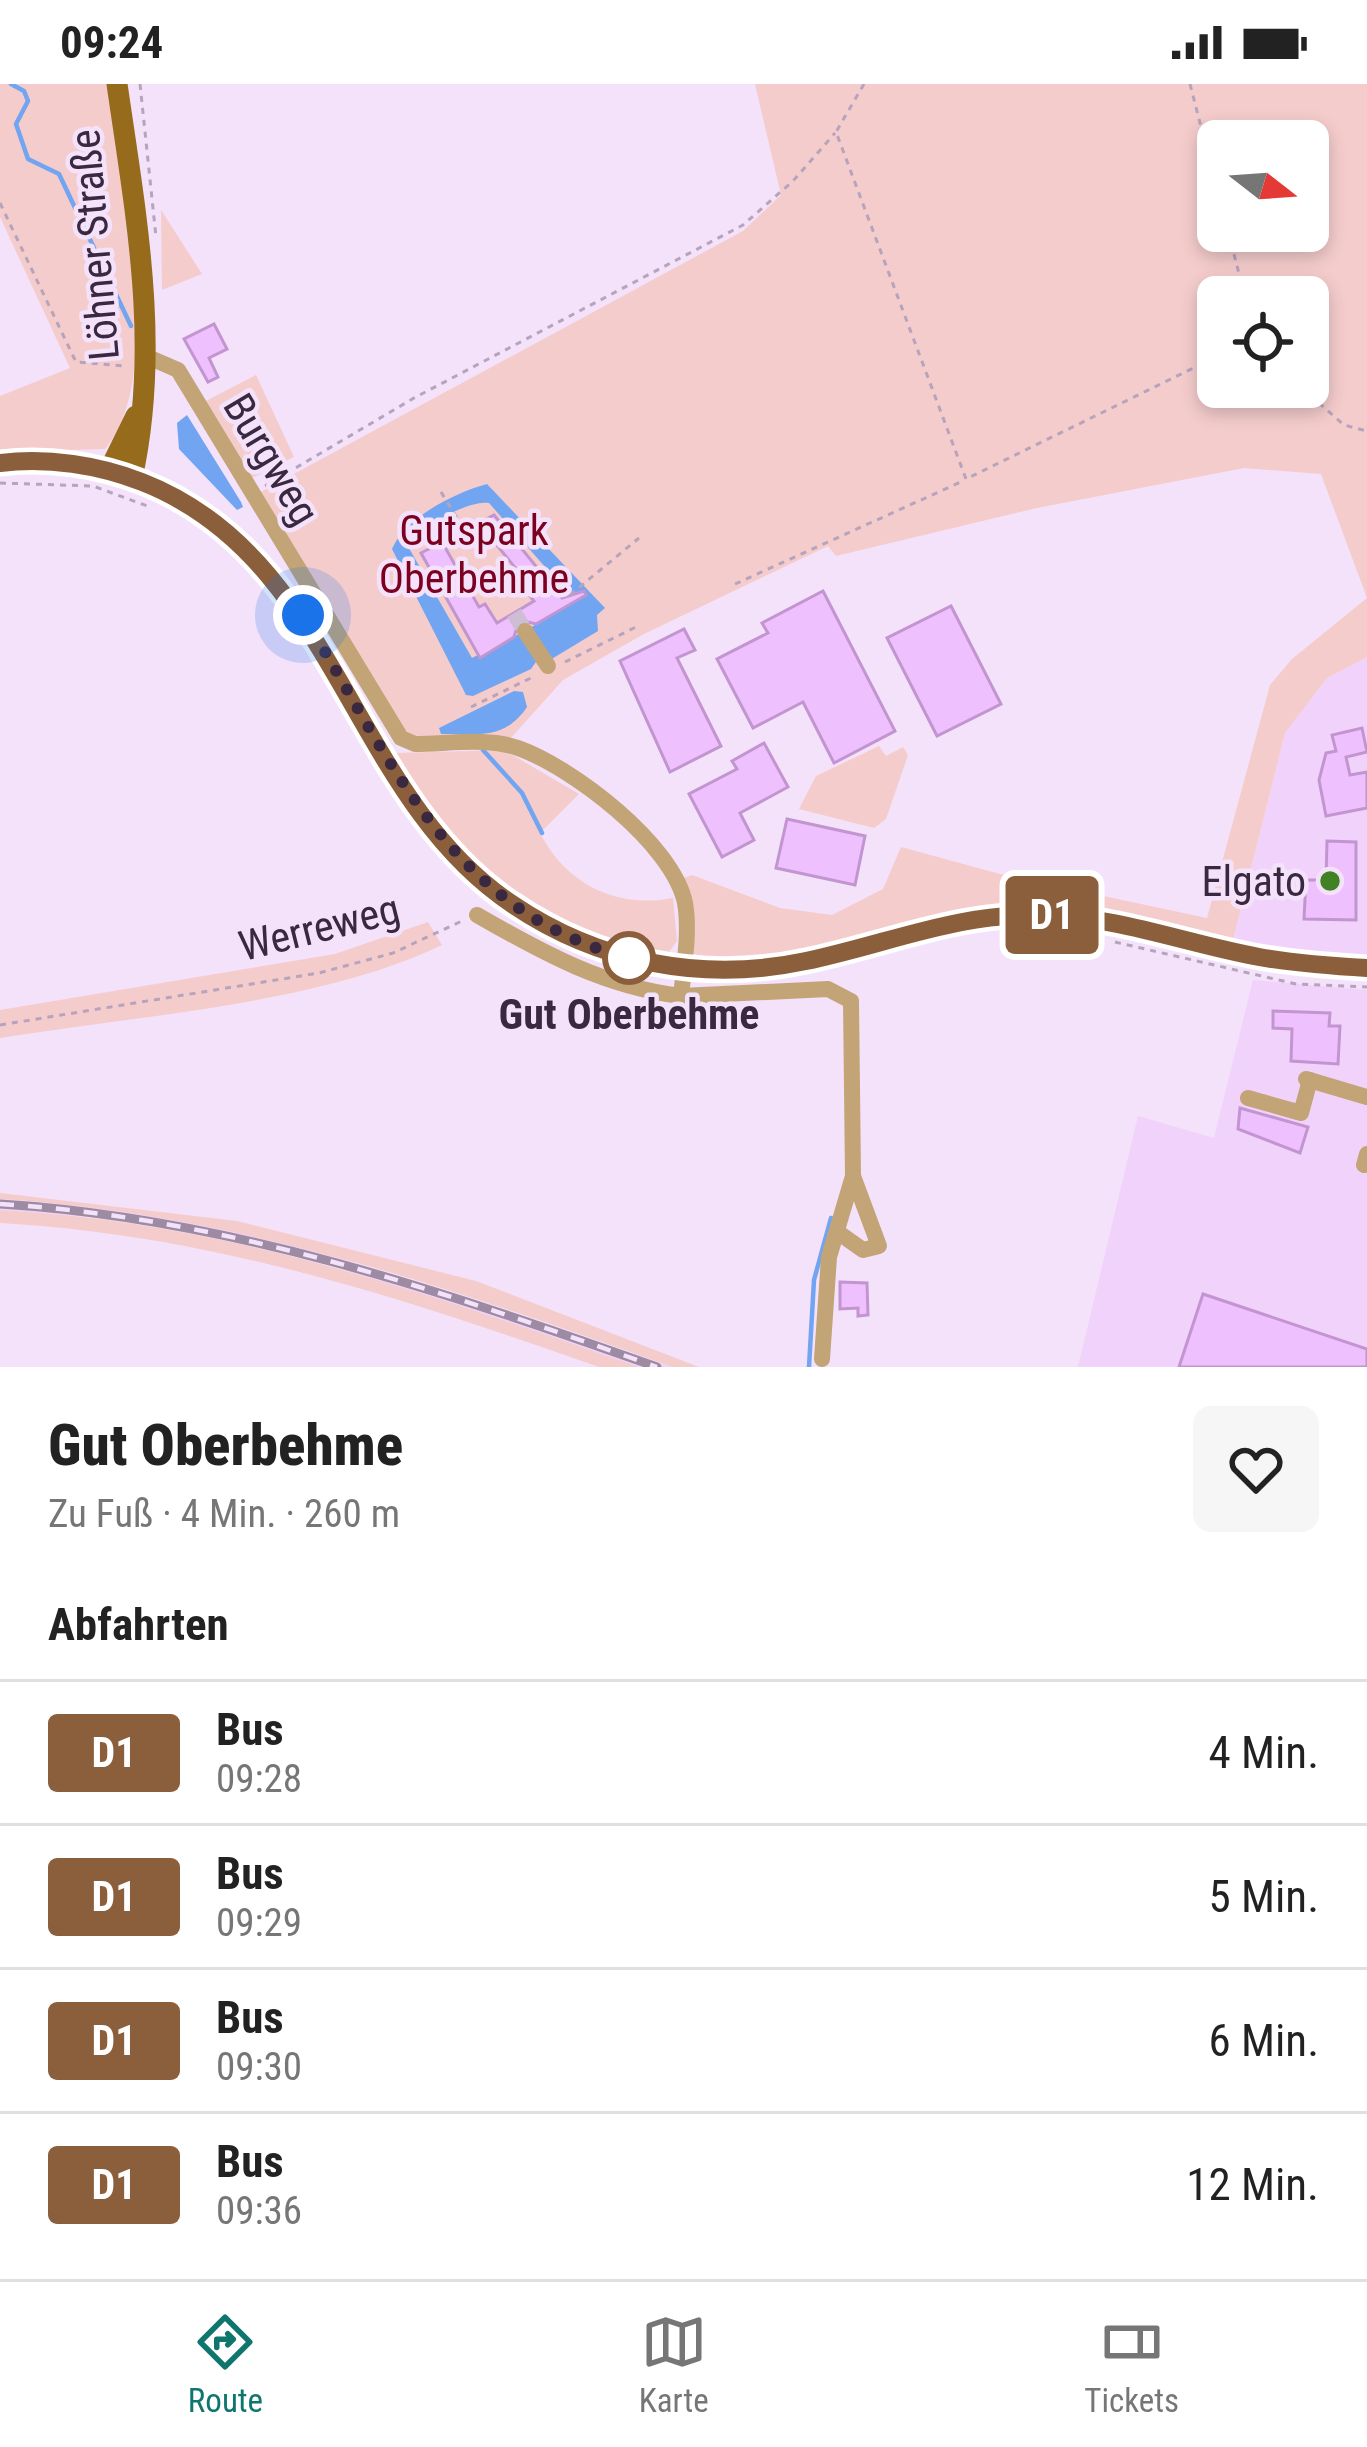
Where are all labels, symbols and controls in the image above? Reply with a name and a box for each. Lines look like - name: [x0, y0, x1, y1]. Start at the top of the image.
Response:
- text: 09:24: [60, 16, 163, 69]
- north arrow: [1197, 120, 1329, 252]
- map controls: [1197, 120, 1329, 408]
- street label: Löhner Straße: [60, 127, 129, 363]
- button: locate: [1197, 276, 1329, 408]
- street label: Burgweg: [213, 385, 330, 534]
- park label: Gutspark Oberbehme: [379, 506, 569, 603]
- your location: [273, 585, 333, 645]
- place label: Elgato: [1202, 857, 1306, 906]
- marker: Elgato: [1317, 868, 1343, 894]
- line badge: D1: [998, 876, 1106, 954]
- street label: Werreweg: [234, 884, 404, 971]
- text: D1: [1030, 890, 1074, 939]
- marker: Gut Oberbehme: [604, 933, 654, 983]
- place label: Gut Oberbehme: [499, 990, 759, 1039]
- button: heart: [1193, 1406, 1319, 1532]
- text: Gut Oberbehme: [48, 1412, 403, 1479]
- text: Zu Fuß · 4 Min. · 260 m: [48, 1491, 400, 1537]
- text: Abfahrten: [48, 1598, 229, 1651]
- text: Bus: [216, 1703, 284, 1756]
- text: 4 Min.: [1208, 1726, 1319, 1779]
- text: D1: [92, 1728, 136, 1777]
- text: 09:28: [216, 1756, 302, 1802]
- text: Bus: [216, 1847, 284, 1900]
- text: 5 Min.: [1208, 1870, 1319, 1923]
- text: D1: [92, 1872, 136, 1921]
- text: 09:29: [216, 1900, 302, 1946]
- text: Bus: [216, 1991, 284, 2044]
- text: 6 Min.: [1208, 2014, 1319, 2067]
- text: D1: [92, 2016, 136, 2065]
- text: 09:30: [216, 2044, 302, 2090]
- text: Bus: [216, 2135, 284, 2188]
- text: 12 Min.: [1186, 2158, 1319, 2211]
- text: D1: [92, 2160, 136, 2209]
- text: 09:36: [216, 2188, 302, 2234]
- tab: Route: [188, 2309, 263, 2420]
- tab: Karte: [639, 2309, 709, 2420]
- tab: Tickets: [1084, 2309, 1179, 2420]

